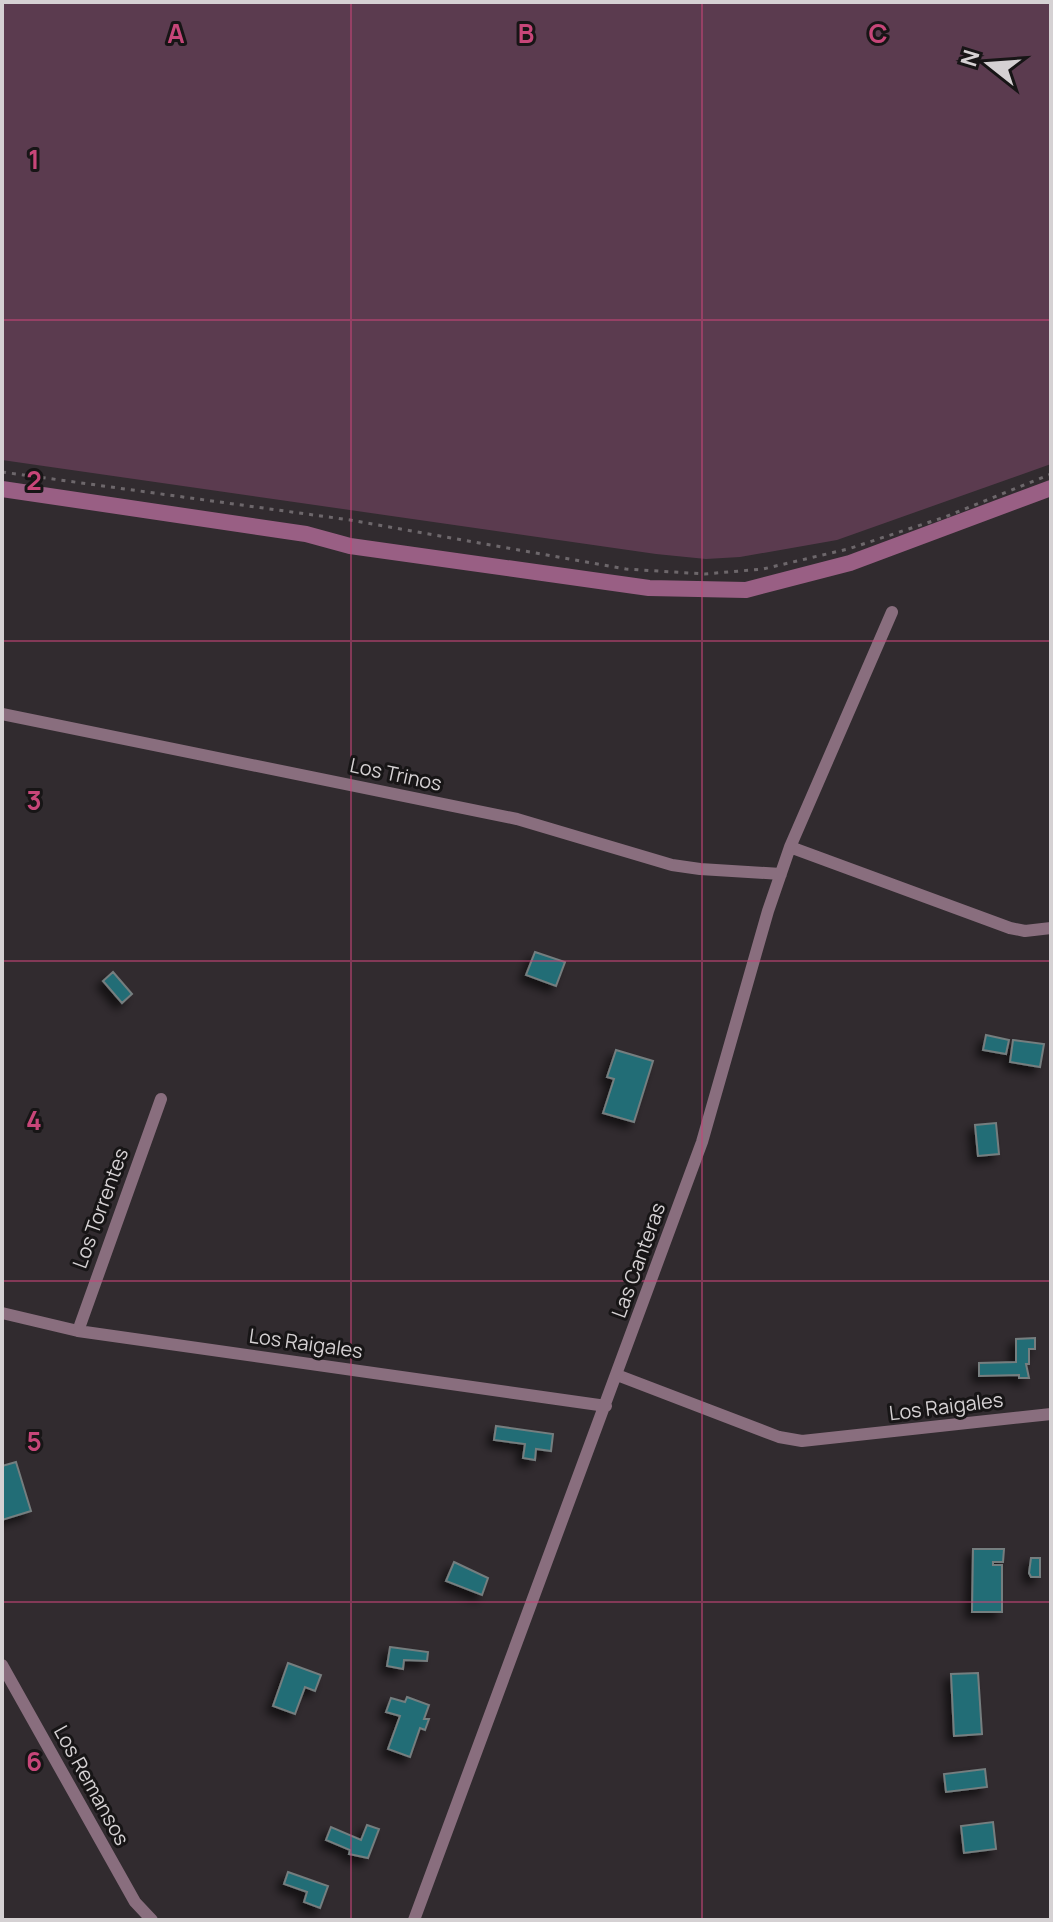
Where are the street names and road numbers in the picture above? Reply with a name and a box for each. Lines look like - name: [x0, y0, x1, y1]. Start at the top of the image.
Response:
- street label: Los Trinos: [348, 751, 444, 797]
- street label: Los Torrentes: [66, 1144, 134, 1272]
- street label: Las Canteras: [605, 1199, 671, 1321]
- street label: Los Raigales: [247, 1322, 365, 1364]
- street label: Los Raigales: [887, 1386, 1005, 1426]
- street label: Los Remansos: [48, 1720, 136, 1850]

